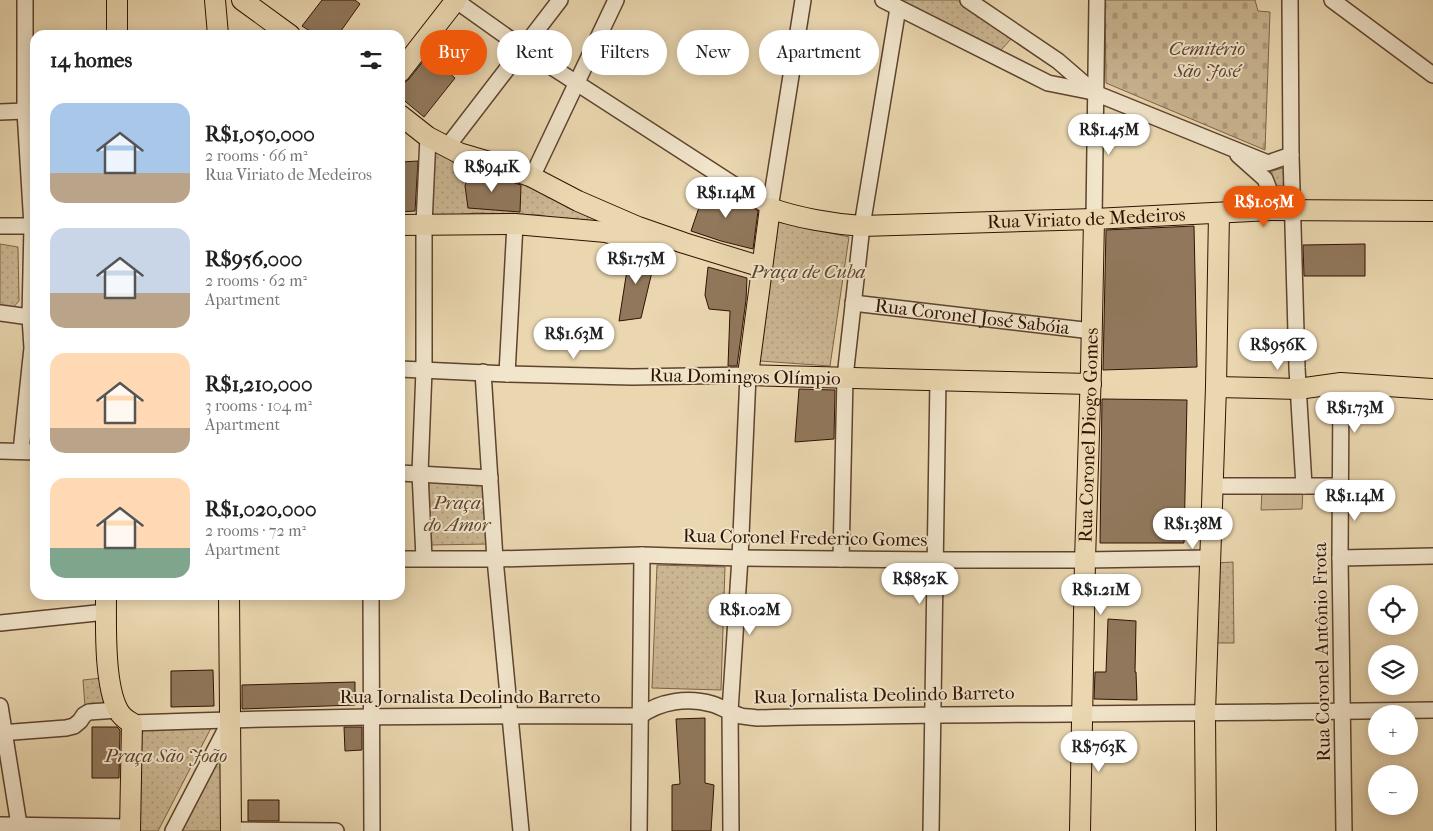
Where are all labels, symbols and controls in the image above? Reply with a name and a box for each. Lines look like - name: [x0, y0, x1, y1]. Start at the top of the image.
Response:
- chip: Buy: [420, 30, 487, 75]
- chip: Rent: [497, 30, 572, 75]
- chip: Filters: [582, 30, 667, 75]
- chip: New: [677, 30, 749, 75]
- chip: Apartment: [759, 30, 879, 75]
- park label: Cemitério São José: [1169, 38, 1245, 82]
- icon: filters: [357, 46, 385, 74]
- text: 14 homes: [50, 48, 132, 72]
- pin: R$1.45M: [1063, 114, 1155, 156]
- text: R$1.45M: [1079, 120, 1139, 139]
- text: R$1,050,000: [205, 122, 315, 146]
- icon: home: [90, 123, 150, 183]
- text: 2 rooms · 66 m²: [205, 146, 307, 165]
- pin: R$941K: [451, 150, 533, 193]
- text: R$941K: [464, 157, 520, 176]
- text: Rua Viriato de Medeiros: [205, 165, 372, 184]
- pin: R$1.14M: [680, 176, 772, 219]
- text: R$1.14M: [697, 183, 755, 202]
- pin: R$1.05M: [1218, 186, 1310, 228]
- text: R$1.05M: [1234, 192, 1294, 211]
- street label: Rua Viriato de Medeiros: [987, 203, 1186, 233]
- pin: R$1.75M: [590, 242, 682, 285]
- text: R$956,000: [205, 247, 302, 271]
- icon: home: [90, 248, 150, 308]
- text: R$1.75M: [607, 249, 665, 268]
- park label: Praça de Cuba: [749, 261, 866, 283]
- text: 2 rooms · 62 m²: [205, 271, 307, 290]
- text: Apartment: [205, 290, 280, 309]
- street label: Rua Coronel José Sabóia: [874, 295, 1071, 339]
- pin: R$1.63M: [528, 318, 620, 360]
- text: R$1.63M: [544, 324, 604, 343]
- street label: Rua Coronel Diogo Gomes: [1075, 327, 1103, 543]
- pin: R$956K: [1237, 328, 1319, 371]
- text: R$956K: [1250, 335, 1306, 354]
- street label: Rua Domingos Olímpio: [649, 364, 841, 390]
- text: R$1,210,000: [205, 372, 312, 396]
- icon: home: [90, 373, 150, 433]
- pin: R$1.73M: [1309, 392, 1401, 434]
- text: 3 rooms · 104 m²: [205, 396, 312, 415]
- text: R$1.73M: [1326, 398, 1384, 417]
- text: Apartment: [205, 415, 280, 434]
- pin: R$1.14M: [1309, 480, 1401, 522]
- text: R$1.14M: [1326, 486, 1384, 505]
- park label: Praça do Amor: [424, 492, 492, 536]
- text: R$1,020,000: [205, 497, 317, 521]
- icon: home: [90, 498, 150, 558]
- pin: R$1.38M: [1147, 508, 1239, 550]
- text: R$1.38M: [1164, 514, 1222, 533]
- text: 2 rooms · 72 m²: [205, 521, 306, 540]
- street label: Rua Coronel Frederico Gomes: [683, 525, 927, 551]
- text: Apartment: [205, 540, 280, 559]
- street label: Rua Coronel Antônio Frota: [1309, 542, 1335, 762]
- pin: R$852K: [879, 562, 961, 605]
- text: R$852K: [892, 569, 948, 588]
- pin: R$1.21M: [1055, 574, 1147, 616]
- text: R$1.21M: [1072, 580, 1130, 599]
- map controls: [1368, 585, 1418, 815]
- button: locate: [1368, 585, 1418, 635]
- pin: R$1.02M: [704, 594, 796, 636]
- text: R$1.02M: [720, 600, 780, 619]
- button: layers: [1368, 645, 1418, 695]
- street label: Rua Jornalista Deolindo Barreto: [753, 682, 1015, 708]
- street label: Rua Jornalista Deolindo Barreto: [339, 686, 601, 708]
- button: +: [1368, 705, 1418, 755]
- pin: R$763K: [1058, 730, 1140, 773]
- text: R$763K: [1072, 737, 1126, 756]
- park label: Praça São João: [104, 745, 227, 767]
- button: −: [1368, 765, 1418, 815]

